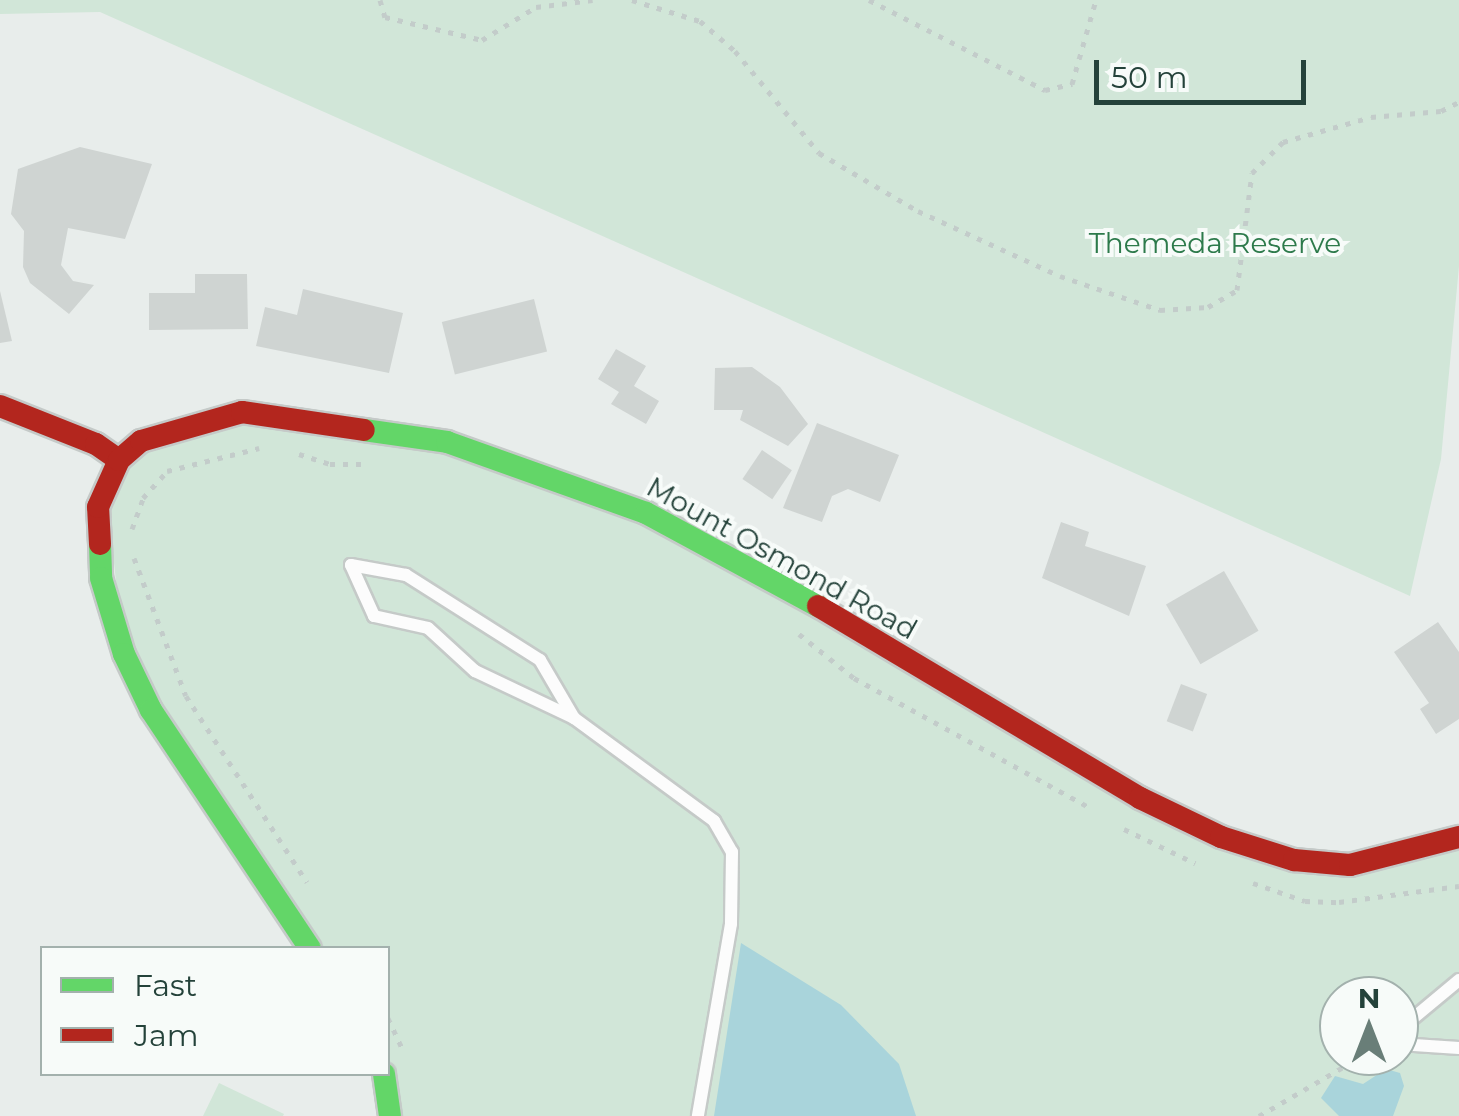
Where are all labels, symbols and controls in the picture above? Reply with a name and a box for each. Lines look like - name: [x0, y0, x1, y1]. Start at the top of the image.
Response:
- scale bar: [1099, 40, 1312, 102]
- text: 50 m: [1111, 59, 1188, 96]
- park label: Themeda Reserve: [1089, 226, 1341, 260]
- street label: Mount Osmond Road: [641, 470, 923, 646]
- legend: [40, 946, 390, 1076]
- text: Fast: [134, 967, 197, 1004]
- north arrow: [1319, 976, 1419, 1076]
- text: N: [1358, 981, 1380, 1015]
- text: Jam: [134, 1017, 199, 1054]

